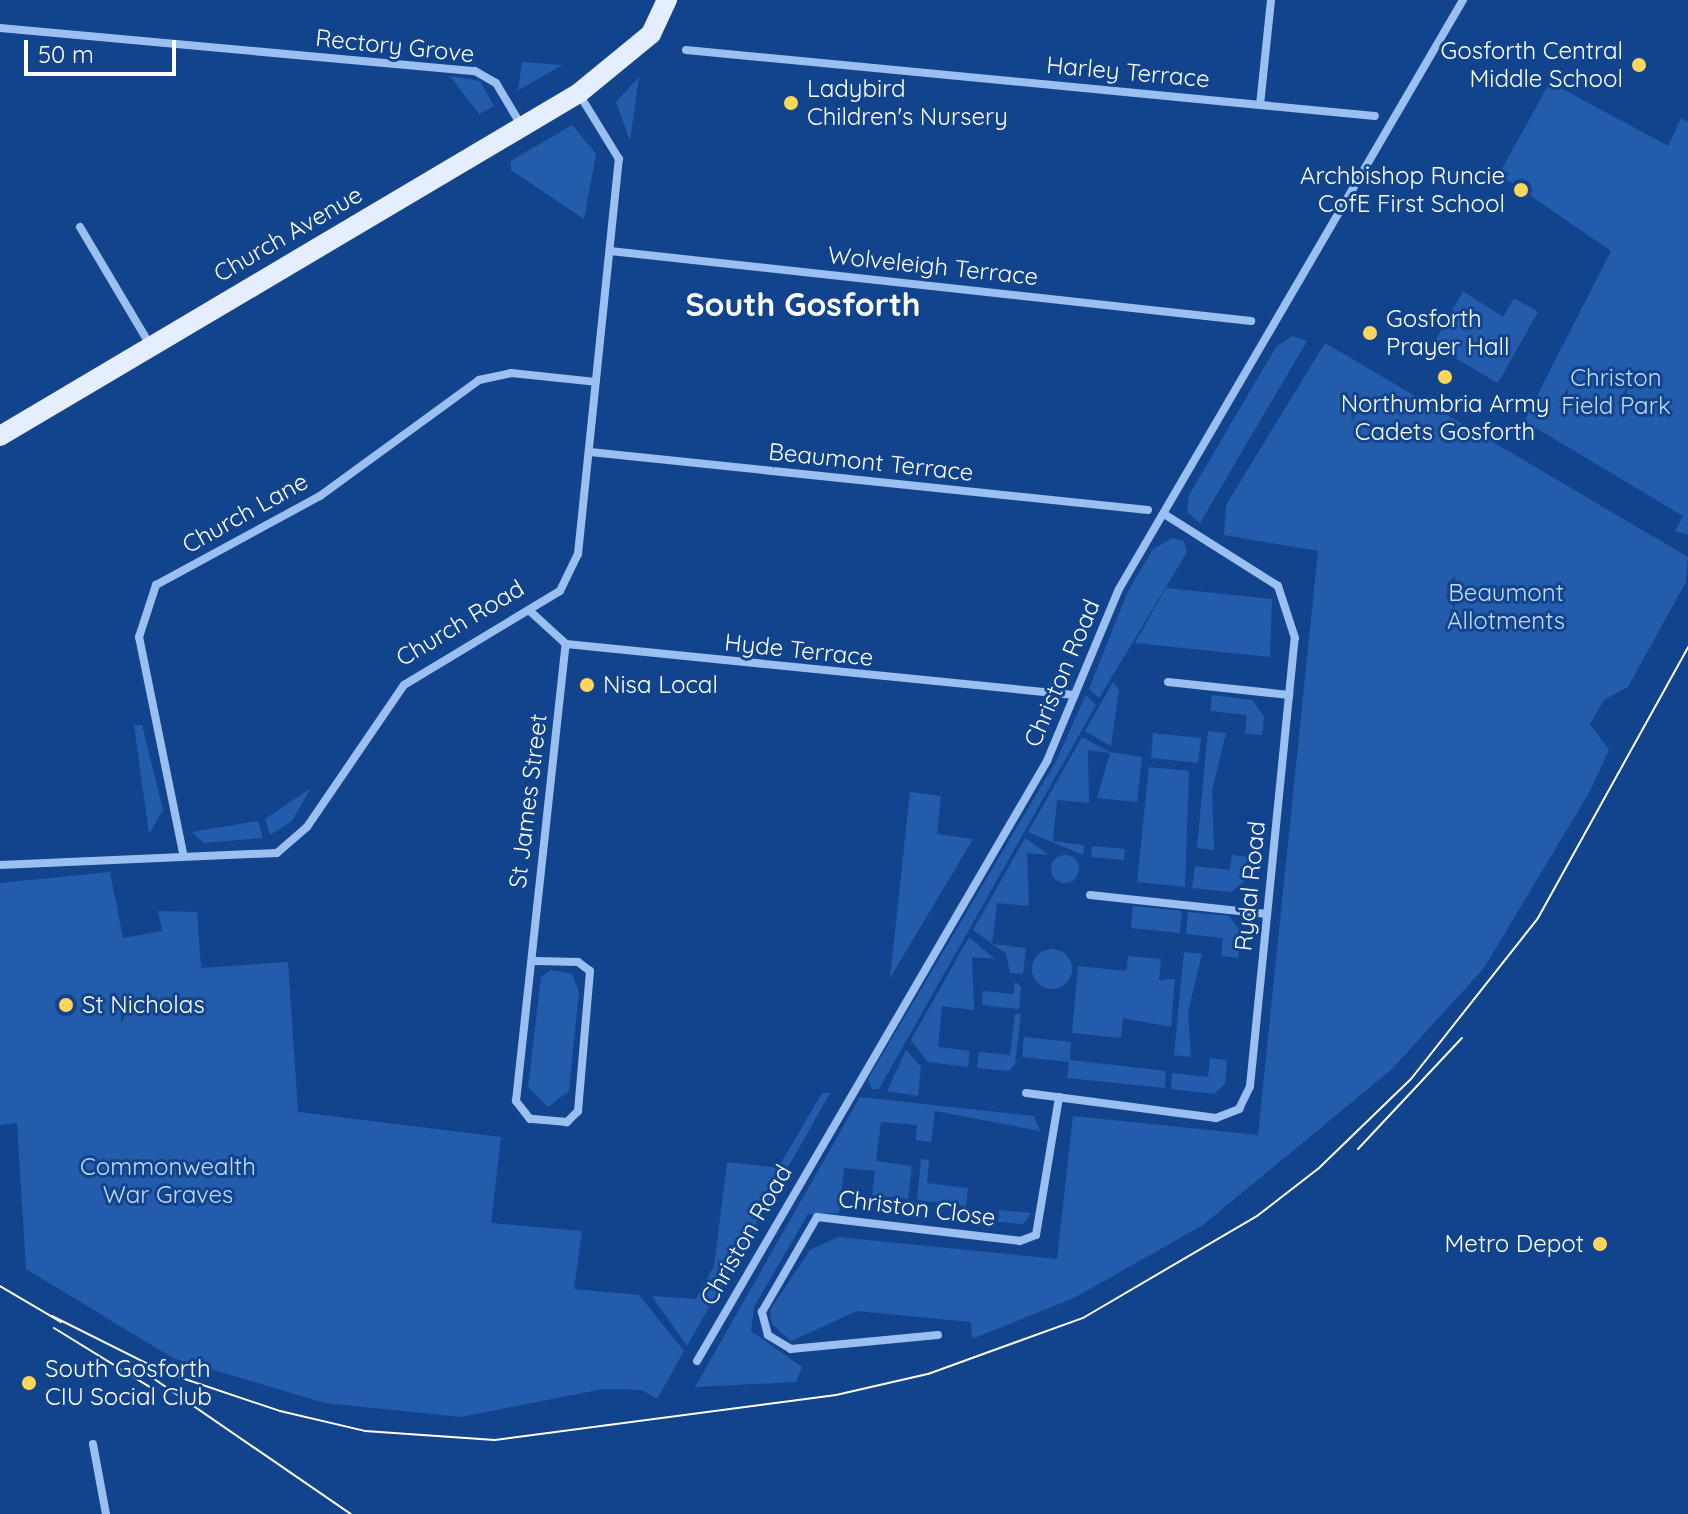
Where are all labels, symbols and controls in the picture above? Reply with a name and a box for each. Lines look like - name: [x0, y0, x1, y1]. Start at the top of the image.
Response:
- street label: Rectory Grove: [314, 23, 476, 69]
- scale bar: [28, 24, 180, 74]
- place label: Gosforth Central Middle School: [1441, 37, 1623, 93]
- text: 50 m: [38, 39, 94, 69]
- street label: Harley Terrace: [1045, 51, 1211, 93]
- marker: Gosforth Central Middle School: [1630, 56, 1648, 74]
- place label: Ladybird Children's Nursery: [807, 75, 1008, 131]
- marker: Ladybird Children's Nursery: [782, 94, 800, 112]
- place label: Archbishop Runcie CofE First School: [1300, 162, 1505, 218]
- street label: Church Avenue: [209, 180, 367, 288]
- marker: Archbishop Runcie CofE First School: [1512, 181, 1530, 199]
- street label: Wolveleigh Terrace: [826, 241, 1040, 291]
- district label: South Gosforth: [685, 285, 921, 323]
- place label: Gosforth Prayer Hall: [1386, 305, 1510, 361]
- marker: Gosforth Prayer Hall: [1361, 324, 1379, 342]
- park label: Christon Field Park: [1561, 364, 1671, 420]
- marker: Northumbria Army Cadets Gosforth: [1436, 368, 1454, 386]
- place label: Northumbria Army Cadets Gosforth: [1341, 390, 1549, 446]
- street label: Beaumont Terrace: [767, 437, 975, 487]
- street label: Church Lane: [177, 467, 313, 559]
- street label: Church Road: [391, 574, 529, 672]
- park label: Beaumont Allotments: [1447, 579, 1565, 635]
- street label: Christon Road: [1018, 595, 1106, 751]
- street label: Hyde Terrace: [723, 628, 875, 672]
- place label: Nisa Local: [603, 671, 718, 699]
- marker: Nisa Local: [578, 676, 596, 694]
- street label: St James Street: [503, 712, 553, 890]
- street label: Rydal Road: [1229, 820, 1271, 952]
- place label: St Nicholas: [82, 991, 205, 1019]
- marker: St Nicholas: [57, 996, 75, 1014]
- park label: Commonwealth War Graves: [80, 1153, 256, 1209]
- street label: Christon Road: [694, 1160, 798, 1310]
- street label: Christon Close: [837, 1184, 997, 1232]
- place label: Metro Depot: [1445, 1230, 1584, 1258]
- marker: Metro Depot: [1591, 1235, 1609, 1253]
- place label: South Gosforth CIU Social Club: [45, 1355, 212, 1411]
- marker: South Gosforth CIU Social Club: [20, 1374, 38, 1392]

